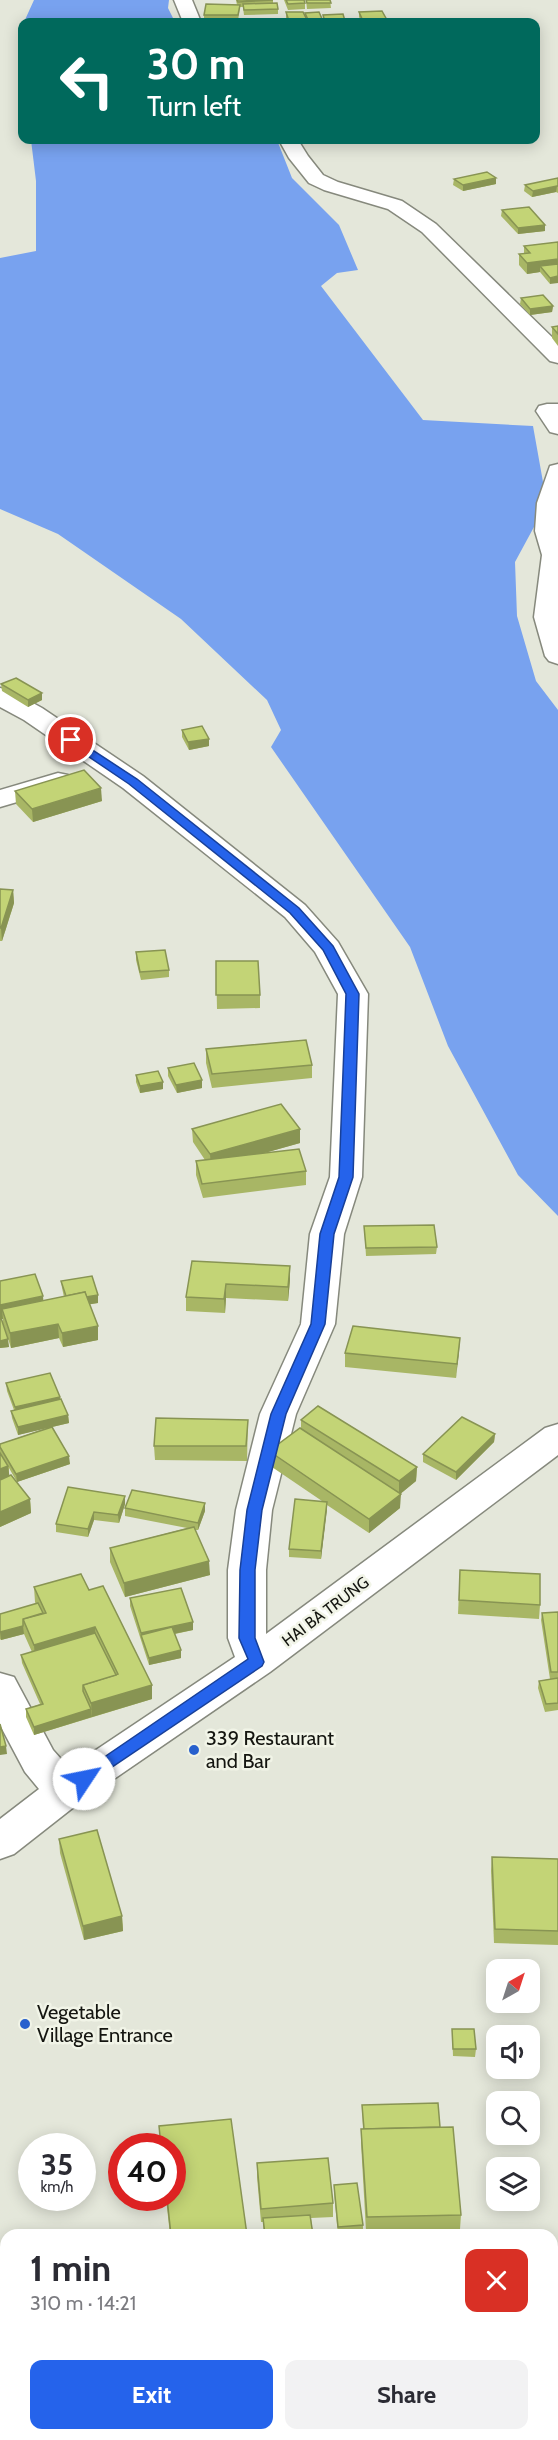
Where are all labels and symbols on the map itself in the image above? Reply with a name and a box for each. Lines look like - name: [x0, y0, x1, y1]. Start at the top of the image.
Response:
- pin: [45, 714, 96, 765]
- street label: HAI BÀ TRƯNG: [278, 1573, 372, 1650]
- place label: 339 Restaurant and Bar: [206, 1726, 334, 1773]
- marker: 339 Restaurant and Bar: [187, 1743, 201, 1757]
- position arrow: [52, 1747, 116, 1811]
- north arrow: [486, 1959, 540, 2013]
- place label: Vegetable Village Entrance: [37, 2000, 173, 2047]
- marker: Vegetable Village Entrance: [18, 2017, 32, 2031]
- speed limit sign: 40: [108, 2133, 186, 2211]

